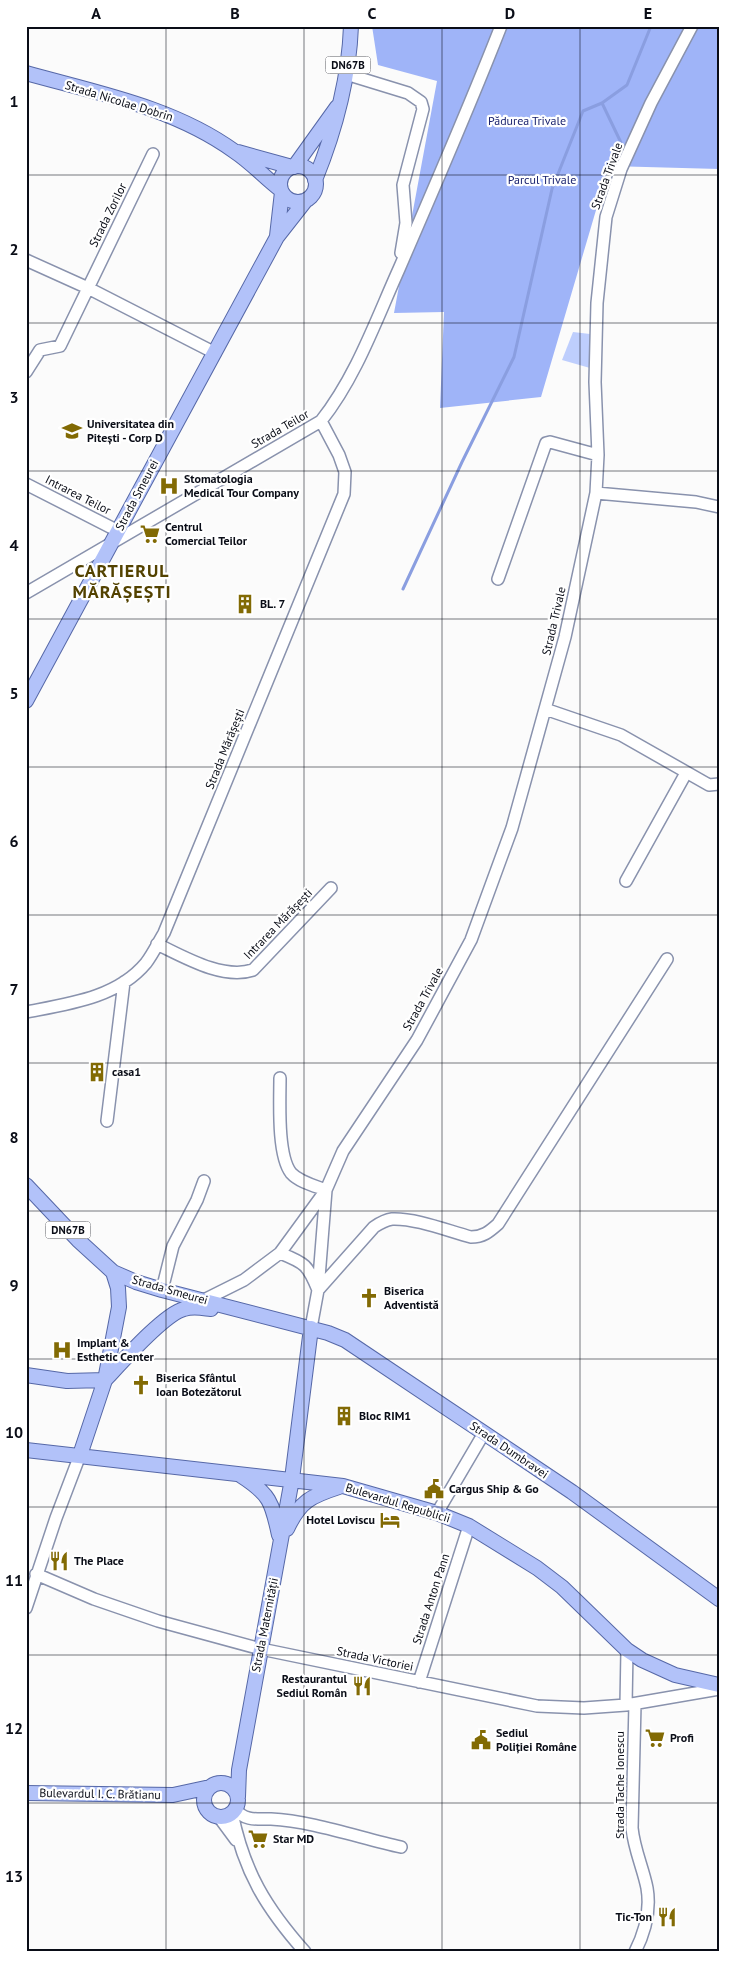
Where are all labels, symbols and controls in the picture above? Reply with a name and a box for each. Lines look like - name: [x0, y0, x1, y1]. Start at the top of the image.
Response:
- text: A: [91, 3, 101, 23]
- text: B: [230, 3, 240, 23]
- text: C: [368, 3, 377, 23]
- text: D: [505, 3, 515, 23]
- text: E: [644, 3, 652, 23]
- road number: DN67B: [326, 56, 370, 74]
- street label: Strada Nicolae Dobrin: [63, 77, 175, 124]
- text: 1: [9, 91, 19, 111]
- park label: Pădurea Trivale: [488, 113, 566, 128]
- street label: Strada Trivale: [588, 140, 626, 211]
- park label: Parcul Trivale: [508, 172, 576, 187]
- street label: Strada Zorilor: [86, 180, 130, 249]
- text: 2: [9, 239, 19, 259]
- text: 3: [9, 387, 19, 407]
- street label: Strada Teilor: [248, 406, 311, 451]
- place label: Universitatea din Pitești - Corp D: [87, 416, 174, 445]
- school or university icon: Universitatea din Pitești - Corp D: [61, 420, 83, 442]
- street label: Strada Smeurei: [112, 457, 162, 533]
- place label: Stomatologia Medical Tour Company: [184, 471, 299, 500]
- street label: Intrarea Teilor: [43, 472, 114, 517]
- hospital icon: Stomatologia Medical Tour Company: [158, 475, 180, 497]
- place label: Centrul Comercial Teilor: [165, 519, 248, 548]
- supermarket icon: Centrul Comercial Teilor: [139, 523, 161, 545]
- text: 4: [9, 535, 19, 555]
- district label: CARTIERUL MĂRĂȘEȘTI: [72, 559, 172, 603]
- street label: Strada Trivale: [538, 585, 569, 657]
- building icon: BL. 7: [234, 593, 256, 615]
- place label: BL. 7: [260, 596, 285, 611]
- text: 5: [9, 683, 19, 703]
- street label: Strada Mărășești: [202, 707, 247, 791]
- text: 6: [9, 831, 19, 851]
- street label: Intrarea Mărășești: [240, 885, 315, 962]
- street label: Strada Trivale: [399, 965, 446, 1033]
- text: 7: [9, 979, 19, 999]
- building icon: casa1: [86, 1061, 108, 1083]
- place label: casa1: [112, 1064, 141, 1079]
- text: 8: [9, 1127, 19, 1147]
- road number: DN67B: [46, 1222, 90, 1238]
- street label: Strada Smeurei: [130, 1272, 210, 1308]
- text: 9: [9, 1275, 19, 1295]
- place label: Biserica Adventistă: [384, 1283, 439, 1312]
- church icon: Biserica Adventistă: [358, 1287, 380, 1309]
- place label: Implant & Esthetic Center: [77, 1335, 154, 1364]
- hospital icon: Implant & Esthetic Center: [51, 1339, 73, 1361]
- place label: Biserica Sfântul Ioan Botezătorul: [156, 1370, 242, 1399]
- church icon: Biserica Sfântul Ioan Botezătorul: [130, 1374, 152, 1396]
- building icon: Bloc RIM1: [333, 1405, 355, 1427]
- place label: Bloc RIM1: [359, 1408, 411, 1423]
- street label: Strada Dumbravei: [467, 1418, 551, 1481]
- text: 10: [5, 1422, 23, 1442]
- public building icon: Cargus Ship & Go: [423, 1478, 445, 1500]
- street label: Bulevardul Republicii: [344, 1479, 452, 1526]
- place label: Cargus Ship & Go: [449, 1481, 539, 1496]
- hotel icon: Hotel Loviscu: [379, 1509, 401, 1531]
- place label: Hotel Loviscu: [306, 1512, 375, 1527]
- restaurant icon: The Place: [48, 1550, 70, 1572]
- street label: Strada Anton Pann: [409, 1551, 452, 1646]
- place label: The Place: [74, 1553, 124, 1568]
- text: 11: [5, 1570, 23, 1590]
- street label: Strada Maternității: [248, 1576, 281, 1673]
- street label: Strada Victoriei: [335, 1643, 415, 1674]
- place label: Restaurantul Sediul Român: [277, 1671, 347, 1700]
- restaurant icon: Restaurantul Sediul Român: [351, 1675, 373, 1697]
- text: 12: [5, 1718, 23, 1738]
- place label: Sediul Poliției Române: [496, 1725, 577, 1754]
- supermarket icon: Profi: [644, 1727, 666, 1749]
- public building icon: Sediul Poliției Române: [470, 1729, 492, 1751]
- place label: Profi: [670, 1730, 694, 1745]
- street label: Strada Tache Ionescu: [612, 1731, 627, 1839]
- street label: Bulevardul I. C. Brătianu: [39, 1785, 161, 1802]
- supermarket icon: Star MD: [247, 1828, 269, 1850]
- place label: Star MD: [273, 1831, 314, 1846]
- text: 13: [5, 1866, 23, 1886]
- restaurant icon: Tic-Ton: [656, 1906, 678, 1928]
- place label: Tic-Ton: [615, 1909, 652, 1924]

